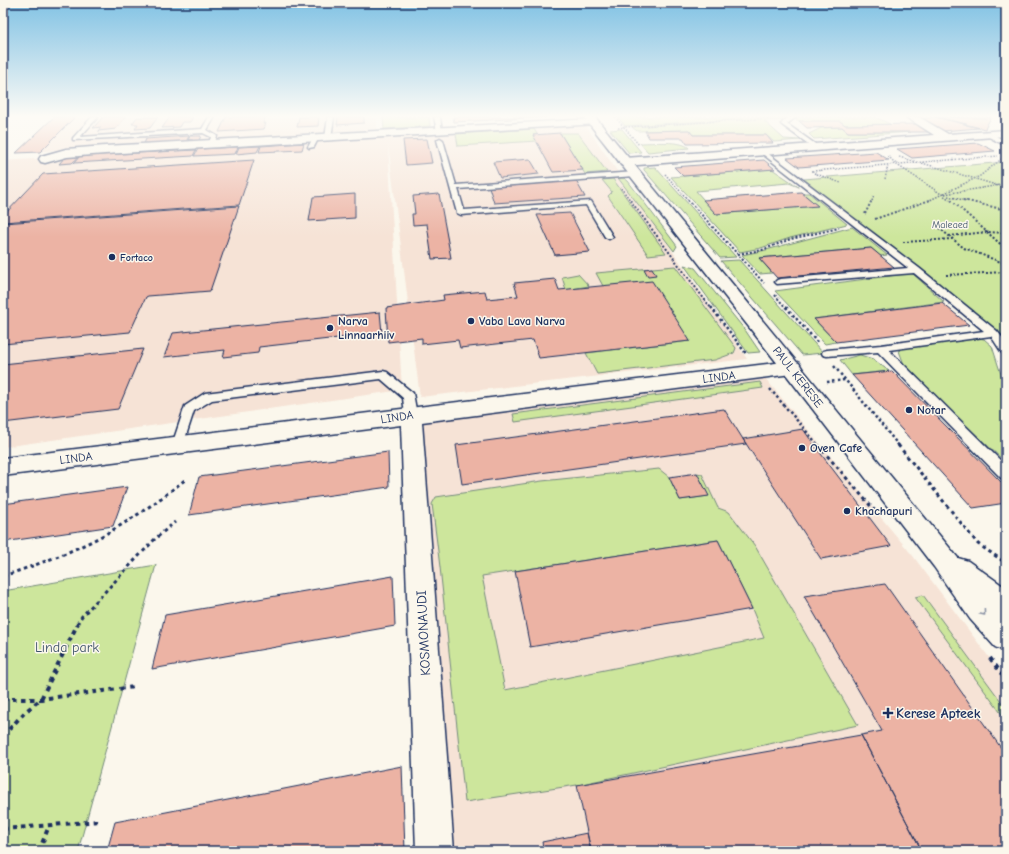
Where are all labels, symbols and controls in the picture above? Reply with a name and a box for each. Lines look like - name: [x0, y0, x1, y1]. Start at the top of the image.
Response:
- park label: Maleaed: [932, 219, 968, 231]
- marker: Fortaco: [107, 252, 117, 262]
- place label: Fortaco: [120, 252, 153, 264]
- place label: Narva Linnaarhiiv: [338, 314, 395, 342]
- place label: Vaba Lava Narva: [479, 314, 565, 328]
- marker: Vaba Lava Narva: [466, 316, 476, 326]
- marker: Narva Linnaarhiiv: [325, 323, 335, 333]
- street label: PAUL KERESE: [770, 344, 826, 410]
- street label: LINDA: [702, 368, 736, 386]
- place label: Notar: [917, 403, 946, 417]
- marker: Notar: [904, 405, 914, 415]
- street label: LINDA: [380, 407, 414, 427]
- place label: Oven Cafe: [810, 441, 862, 455]
- marker: Oven Cafe: [797, 443, 807, 453]
- street label: LINDA: [59, 449, 93, 467]
- place label: Khachapuri: [855, 504, 913, 518]
- marker: Khachapuri: [842, 506, 852, 516]
- street label: KOSMONAUDI: [413, 590, 434, 676]
- one-way arrow: [978, 608, 985, 615]
- park label: Linda park: [35, 639, 99, 656]
- place label: Kerese Apteek: [896, 705, 981, 722]
- marker: Kerese Apteek: [883, 708, 893, 718]

